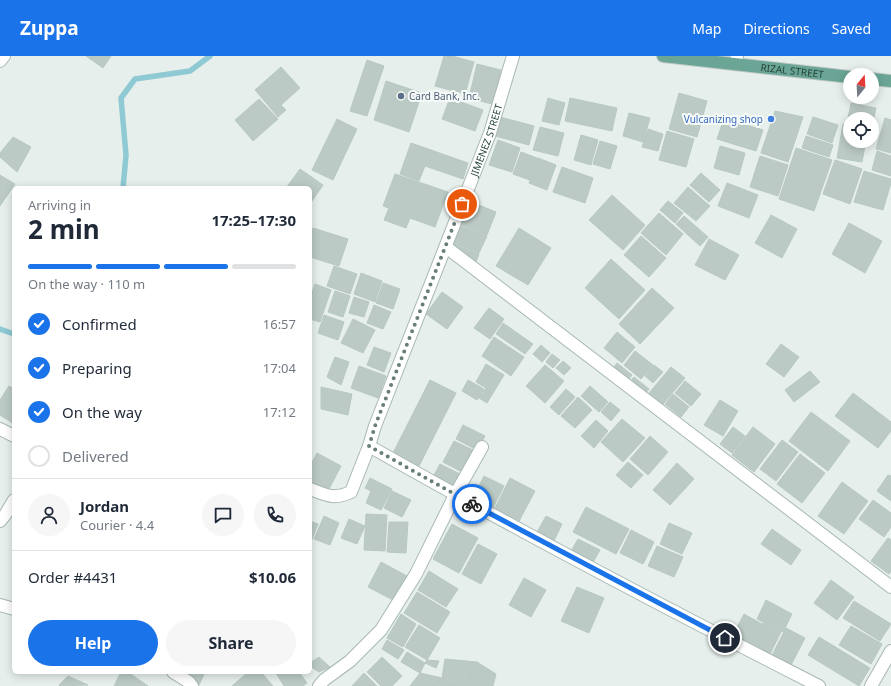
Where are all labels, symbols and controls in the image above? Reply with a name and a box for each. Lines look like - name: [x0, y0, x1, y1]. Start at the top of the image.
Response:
- text: Zuppa: [20, 15, 79, 41]
- text: Map: [692, 19, 721, 38]
- text: Directions: [743, 19, 810, 38]
- text: Saved: [832, 19, 871, 38]
- street label: RIZAL STREET: [760, 60, 825, 81]
- north arrow: [843, 68, 879, 104]
- map controls: [843, 68, 879, 148]
- place label: Card Bank, Inc.: [409, 89, 480, 103]
- marker: Card Bank, Inc.: [396, 91, 406, 101]
- street label: JIMENEZ STREET: [466, 102, 506, 179]
- place label: Vulcanizing shop: [684, 112, 763, 126]
- button: locate: [843, 112, 879, 148]
- marker: Vulcanizing shop: [766, 114, 776, 124]
- pin: [445, 187, 479, 221]
- icon: bag: [451, 193, 473, 215]
- text: Arriving in: [28, 196, 91, 214]
- text: 17:25–17:30: [211, 210, 296, 230]
- text: 2 min: [28, 211, 100, 247]
- text: On the way · 110 m: [28, 275, 145, 293]
- icon: check: [28, 313, 50, 335]
- text: Confirmed: [62, 314, 137, 334]
- text: 16:57: [263, 315, 296, 333]
- icon: check: [28, 357, 50, 379]
- text: Preparing: [62, 358, 132, 378]
- text: 17:04: [263, 359, 296, 377]
- icon: check: [28, 401, 50, 423]
- text: On the way: [62, 402, 142, 422]
- text: 17:12: [263, 403, 296, 421]
- text: Delivered: [62, 446, 129, 466]
- courier: [452, 484, 492, 524]
- icon: bike: [461, 493, 483, 515]
- button: person: [28, 494, 70, 536]
- button: chat: [202, 494, 244, 536]
- button: phone: [254, 494, 296, 536]
- text: Jordan: [80, 496, 129, 516]
- text: Courier · 4.4: [80, 516, 154, 534]
- text: Order #4431: [28, 567, 117, 587]
- text: $10.06: [249, 567, 296, 587]
- button: Help: [28, 620, 158, 666]
- button: Share: [166, 620, 296, 666]
- pin: [708, 621, 742, 655]
- icon: home: [714, 627, 736, 649]

